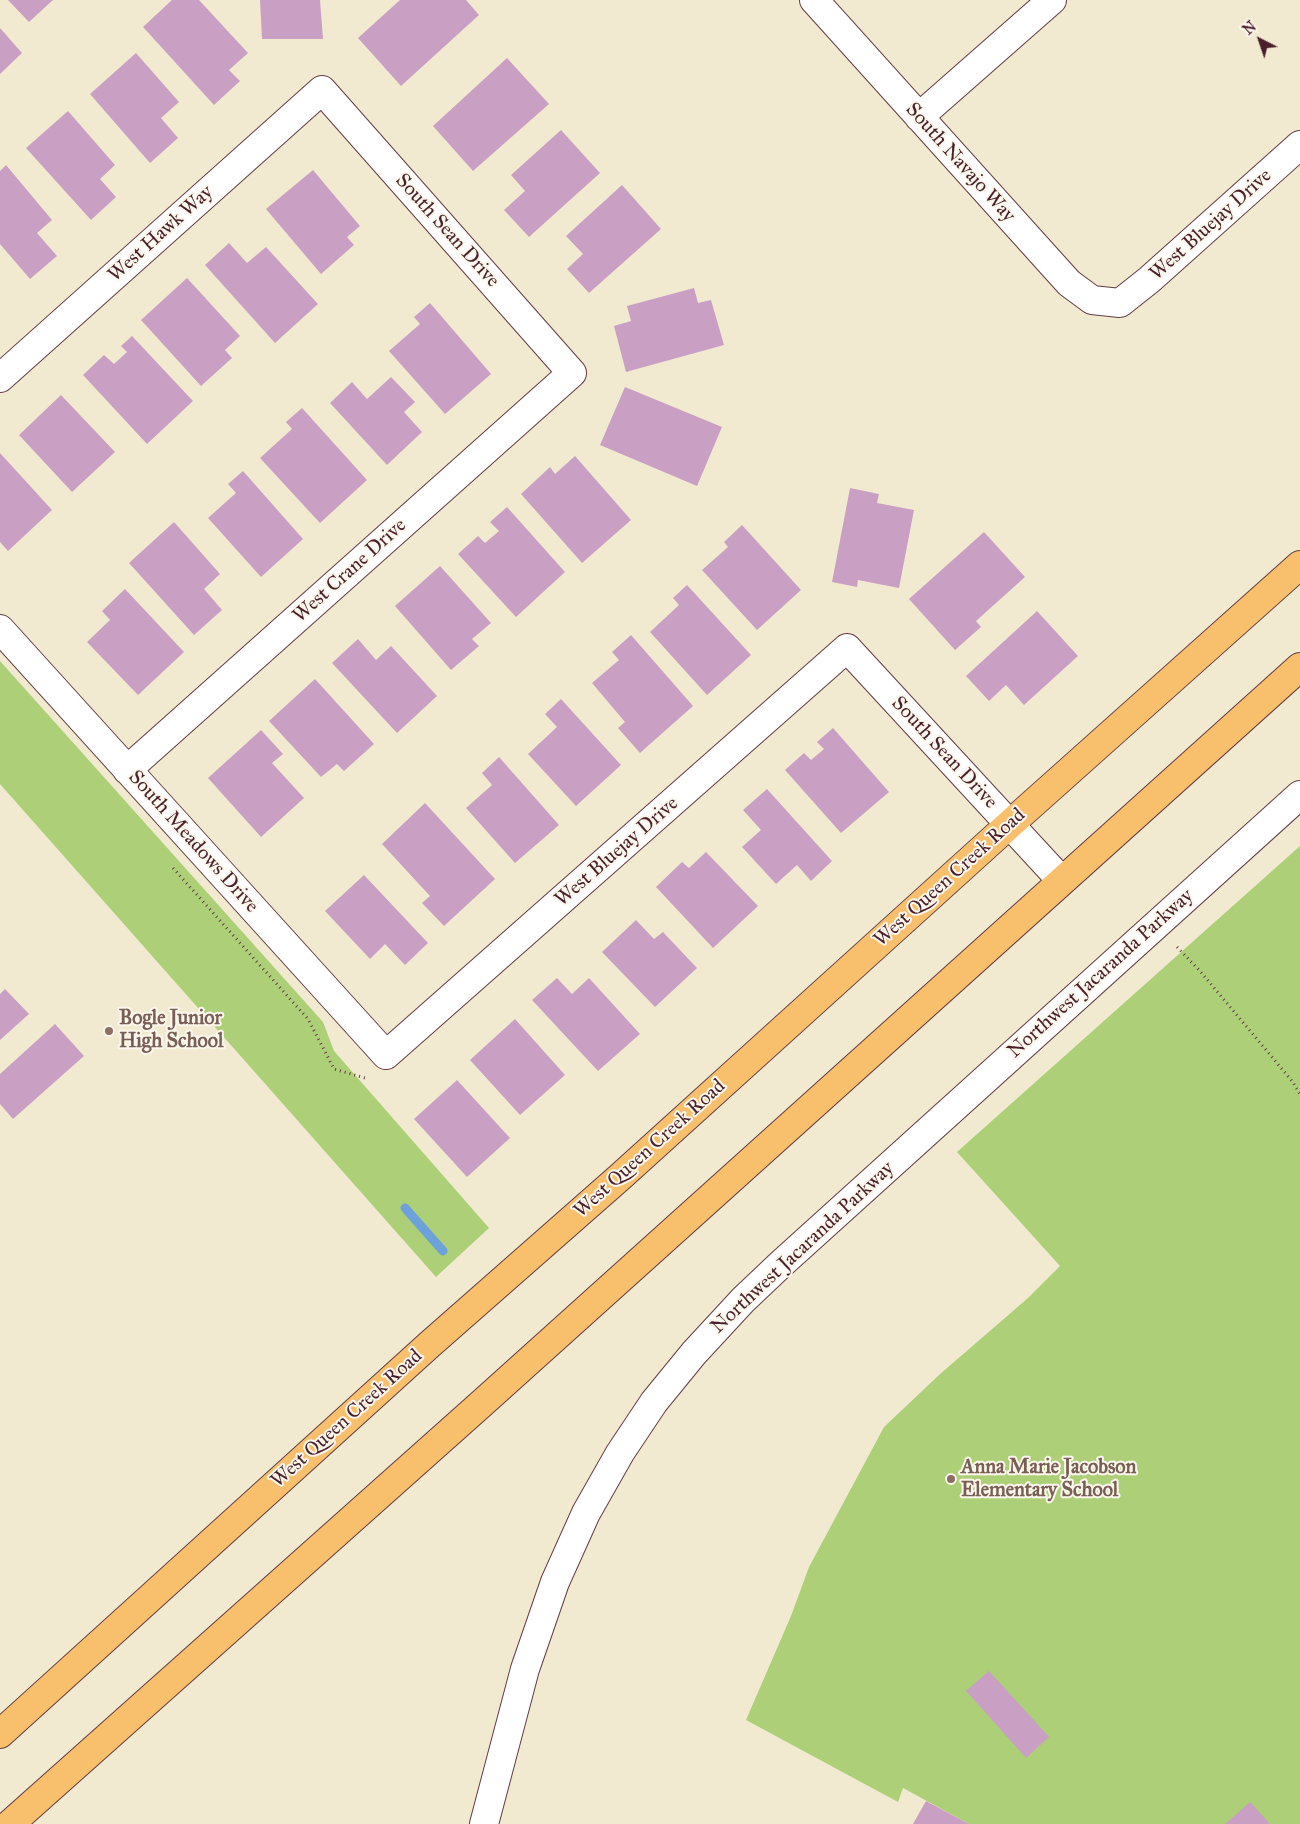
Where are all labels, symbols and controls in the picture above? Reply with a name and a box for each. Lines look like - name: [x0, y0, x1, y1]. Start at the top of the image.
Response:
- north arrow: [1235, 15, 1285, 65]
- text: N: [1240, 18, 1260, 39]
- street label: South Navajo Way: [900, 98, 1020, 228]
- street label: West Bluejay Drive: [1145, 164, 1277, 286]
- street label: South Sean Drive: [390, 169, 504, 293]
- street label: West Hawk Way: [104, 181, 218, 287]
- street label: West Crane Drive: [288, 514, 412, 628]
- street label: South Sean Drive: [886, 692, 1002, 814]
- street label: South Meadows Drive: [123, 766, 263, 918]
- street label: West Bluejay Drive: [550, 792, 684, 912]
- street label: West Queen Creek Road: [869, 804, 1031, 952]
- street label: Northwest Jacaranda Parkway: [1003, 884, 1199, 1064]
- place label: Bogle Junior High School: [119, 1007, 223, 1054]
- marker: Bogle Junior High School: [103, 1025, 115, 1037]
- street label: West Queen Creek Road: [569, 1075, 731, 1223]
- street label: Northwest Jacaranda Parkway: [707, 1157, 899, 1339]
- street label: West Queen Creek Road: [266, 1345, 428, 1493]
- place label: Anna Marie Jacobson Elementary School: [961, 1456, 1136, 1503]
- marker: Anna Marie Jacobson Elementary School: [945, 1473, 957, 1485]

